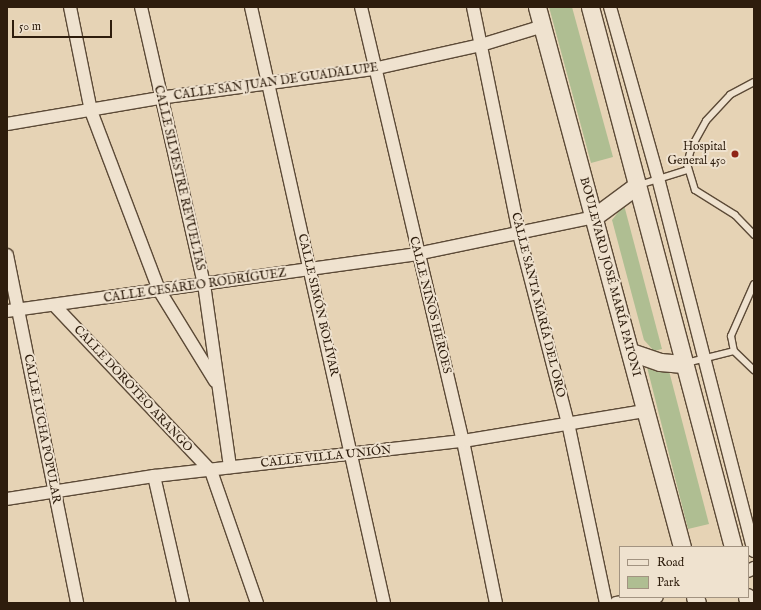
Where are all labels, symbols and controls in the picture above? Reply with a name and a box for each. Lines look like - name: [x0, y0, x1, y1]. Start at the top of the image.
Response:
- scale bar: [14, 12, 114, 38]
- text: 50 m: [19, 19, 41, 34]
- street label: CALLE SAN JUAN DE GUADALUPE: [173, 61, 379, 103]
- street label: CALLE SILVESTRE REVUELTAS: [151, 84, 207, 272]
- place label: Hospital General 450: [668, 140, 726, 168]
- marker: Hospital General 450: [729, 148, 741, 160]
- street label: BOULEVARD JOSÉ MARÍA PATONI: [576, 176, 644, 378]
- street label: CALLE SANTA MARÍA DEL ORO: [508, 211, 568, 399]
- street label: CALLE SIMÓN BOLÍVAR: [295, 232, 341, 378]
- street label: CALLE NIÑOS HÉROES: [406, 235, 454, 375]
- street label: CALLE CESÁREO RODRÍGUEZ: [103, 266, 287, 306]
- street label: CALLE DOROTEO ARANGO: [71, 323, 195, 455]
- street label: CALLE LUCHA POPULAR: [20, 353, 64, 505]
- street label: CALLE VILLA UNIÓN: [260, 443, 392, 471]
- legend: [619, 546, 749, 598]
- text: Road: [657, 555, 684, 570]
- text: Park: [657, 575, 680, 590]

